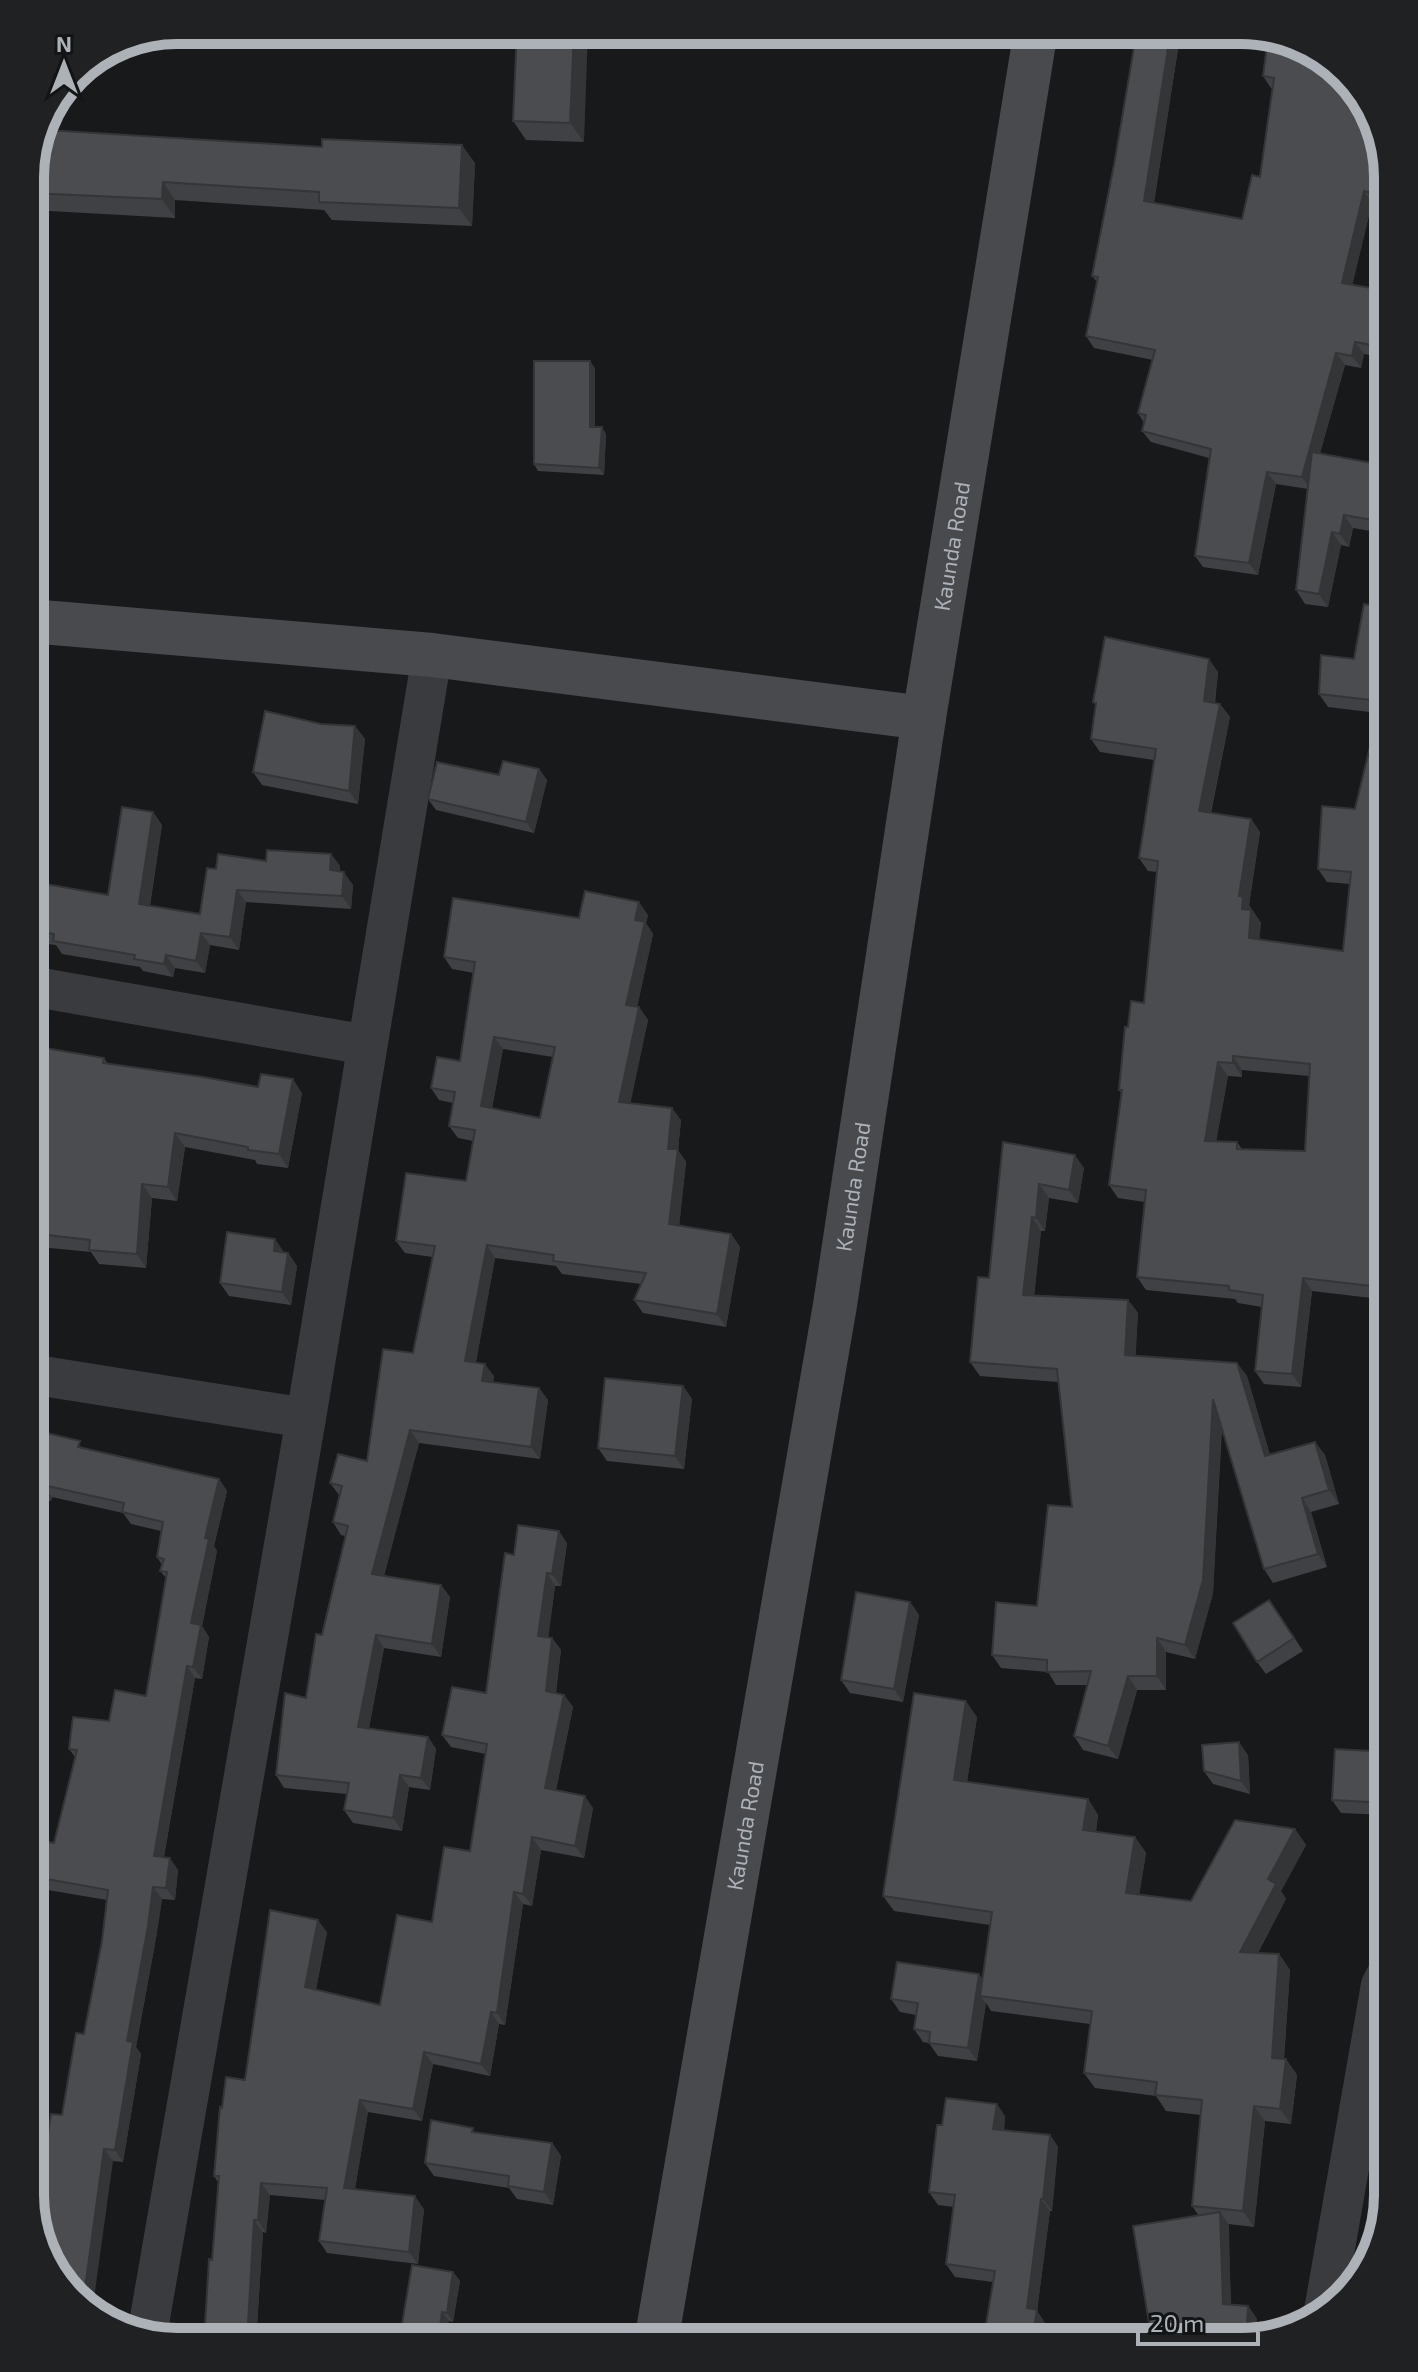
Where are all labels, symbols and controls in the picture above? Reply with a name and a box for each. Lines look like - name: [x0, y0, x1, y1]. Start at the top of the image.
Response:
- north arrow: [24, 24, 104, 104]
- text: N: [56, 30, 72, 56]
- street label: Kaunda Road: [928, 480, 974, 613]
- street label: Kaunda Road: [829, 1120, 875, 1253]
- street label: Kaunda Road: [720, 1759, 768, 1892]
- scale bar: [1138, 2296, 1258, 2346]
- text: 20 m: [1150, 2308, 1204, 2337]

